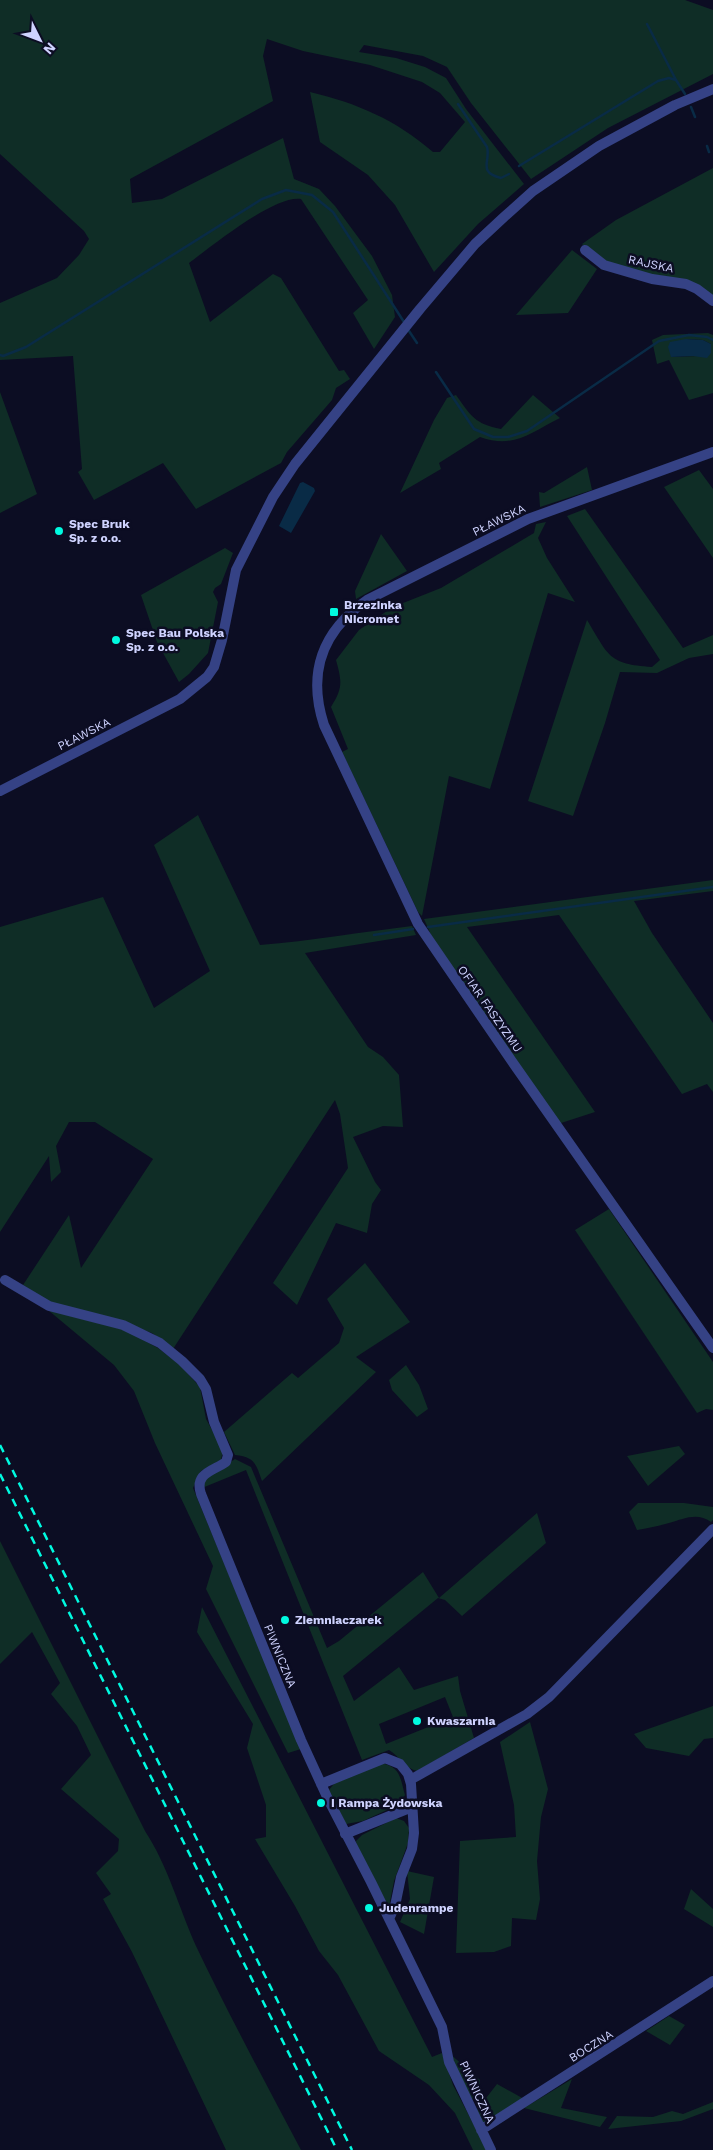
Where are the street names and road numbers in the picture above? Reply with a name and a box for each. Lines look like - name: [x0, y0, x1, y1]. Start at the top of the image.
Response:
- street label: RAJSKA: [627, 252, 675, 276]
- street label: PŁAWSKA: [470, 501, 528, 539]
- street label: PŁAWSKA: [55, 715, 113, 753]
- street label: OFIAR FASZYZMU: [455, 963, 525, 1055]
- street label: PIWNICZNA: [261, 1622, 299, 1690]
- street label: BOCZNA: [566, 2027, 616, 2065]
- street label: PIWNICZNA: [456, 2059, 498, 2126]

